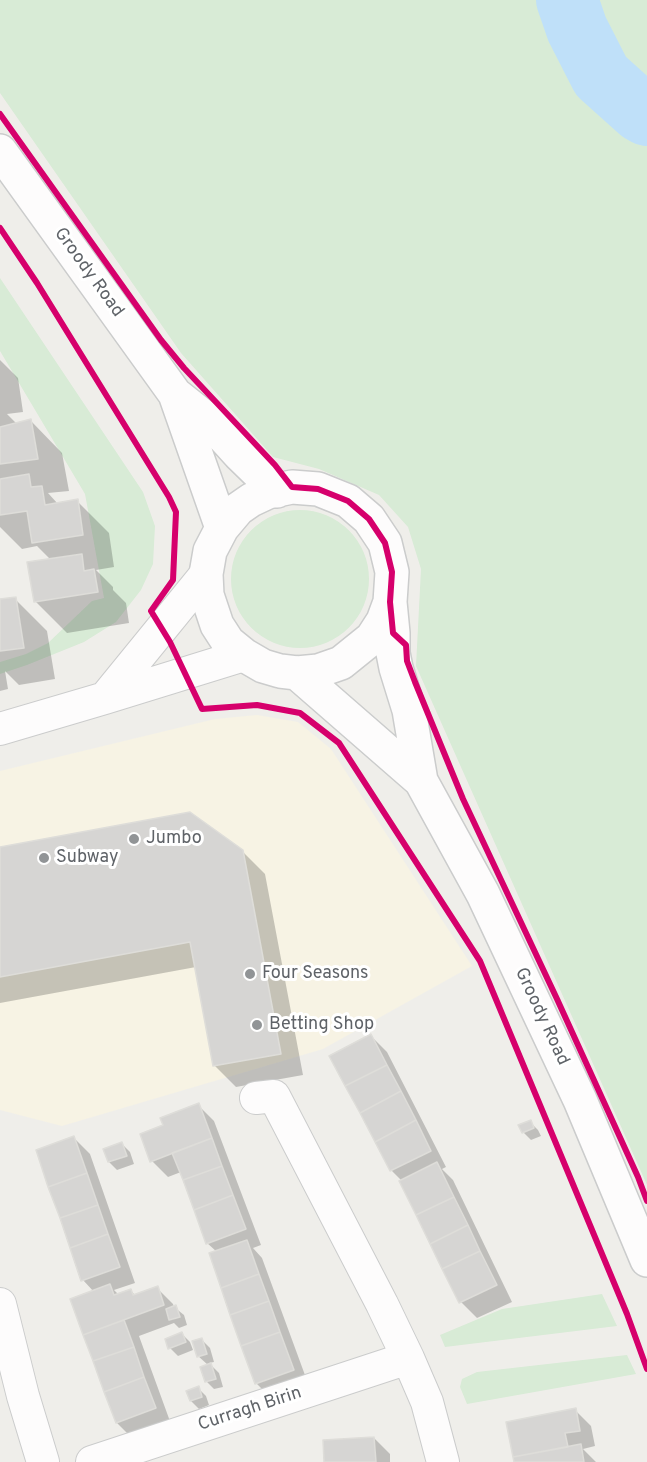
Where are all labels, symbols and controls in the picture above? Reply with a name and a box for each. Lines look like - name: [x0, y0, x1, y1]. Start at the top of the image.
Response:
- street label: Groody Road: [48, 224, 128, 322]
- place label: Jumbo: [146, 828, 202, 850]
- marker: Jumbo: [127, 832, 141, 846]
- place label: Subway: [56, 847, 118, 869]
- marker: Subway: [37, 851, 51, 865]
- place label: Four Seasons: [262, 963, 369, 985]
- street label: Groody Road: [509, 965, 573, 1069]
- marker: Four Seasons: [243, 967, 257, 981]
- place label: Betting Shop: [269, 1014, 374, 1036]
- marker: Betting Shop: [250, 1018, 264, 1032]
- street label: Curragh Birin: [195, 1383, 305, 1437]

